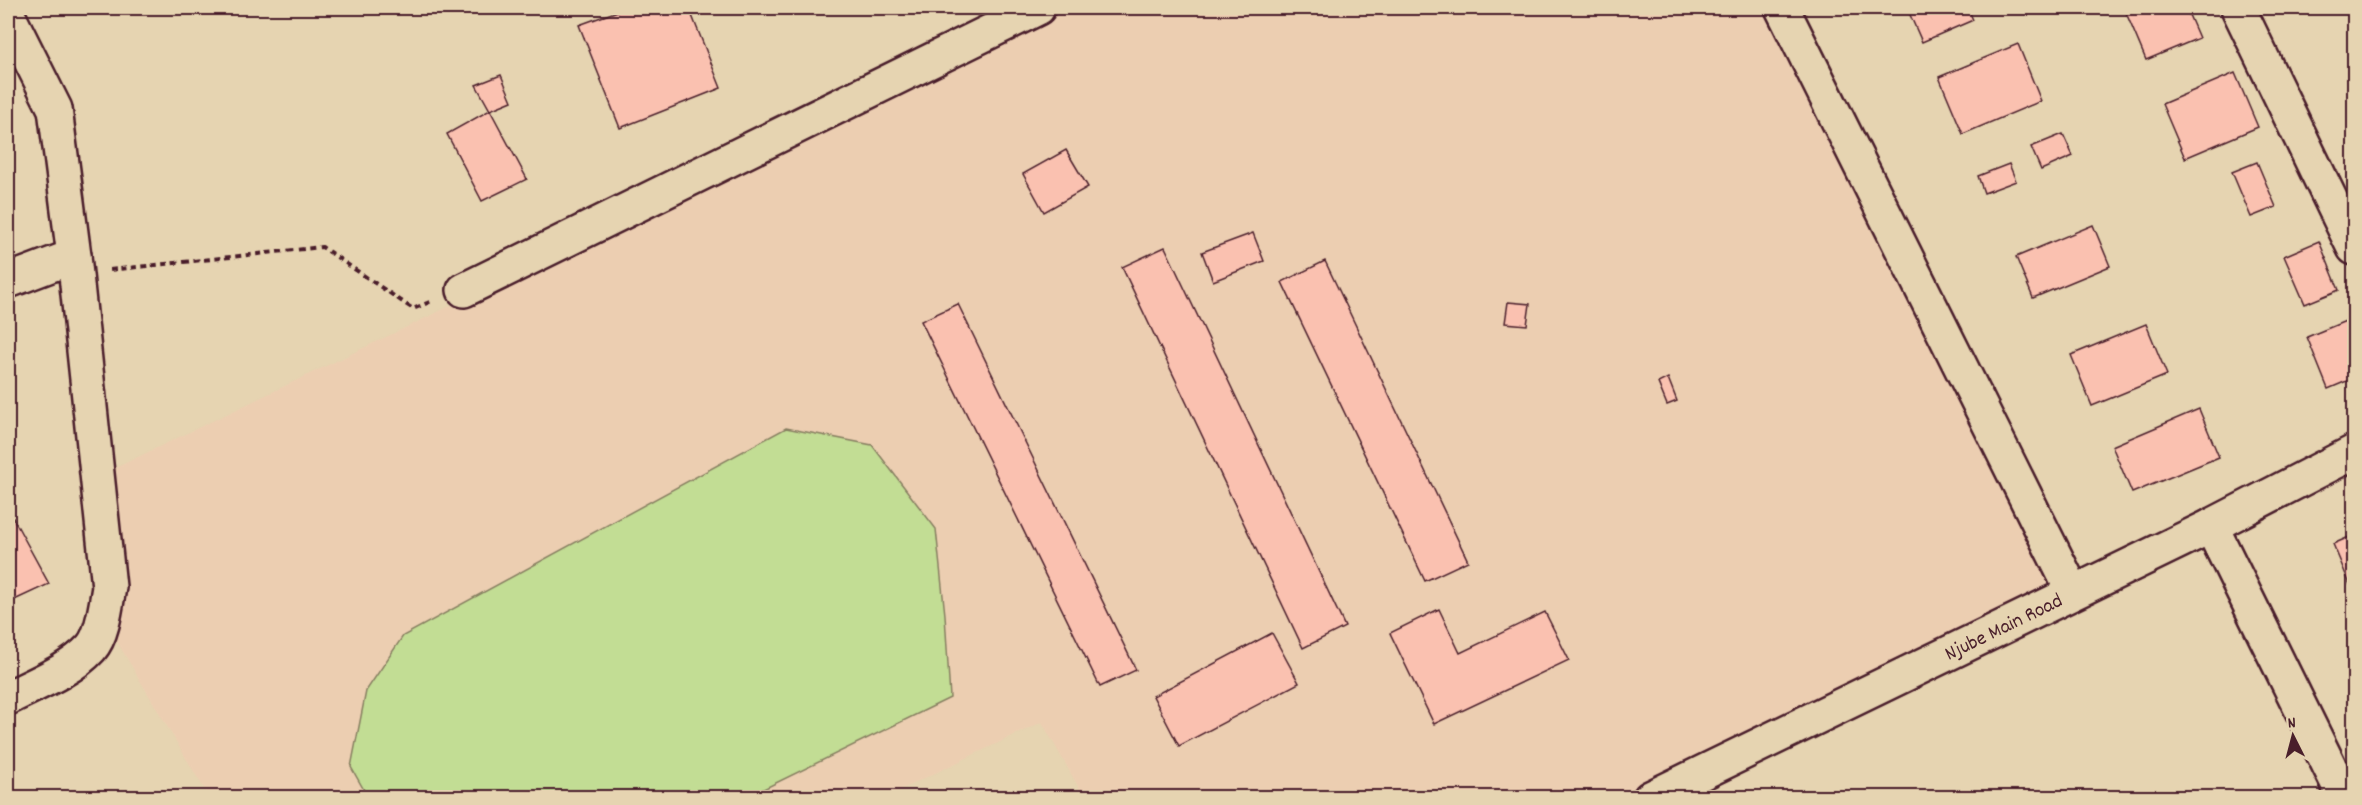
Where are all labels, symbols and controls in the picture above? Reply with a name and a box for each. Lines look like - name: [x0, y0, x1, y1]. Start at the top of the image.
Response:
- street label: Njube Main Road: [1940, 587, 2068, 670]
- north arrow: [2263, 706, 2323, 766]
- text: N: [2287, 712, 2297, 735]

